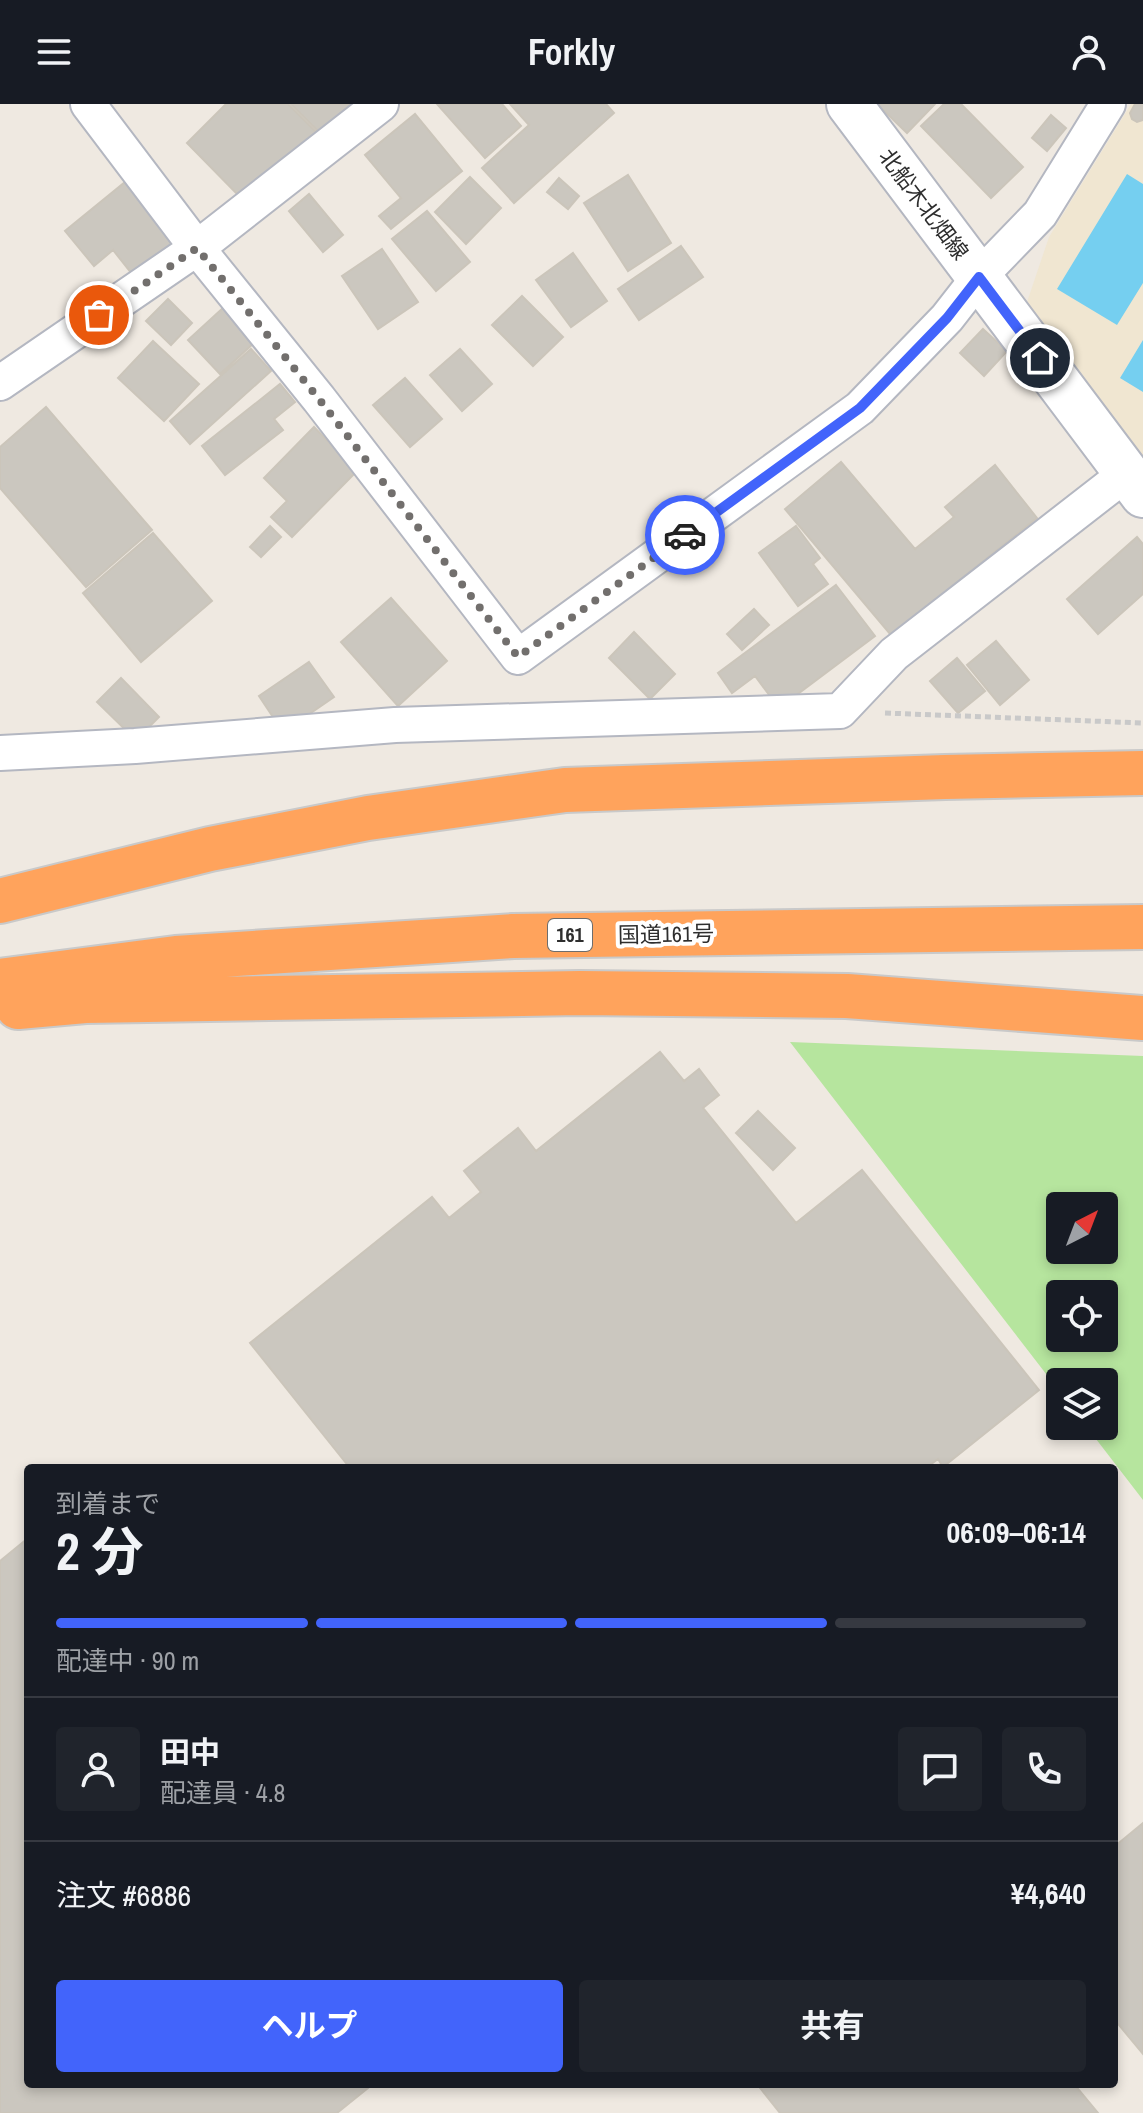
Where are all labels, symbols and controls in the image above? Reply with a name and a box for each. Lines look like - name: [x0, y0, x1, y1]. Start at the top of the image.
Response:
- text: Forkly: [528, 28, 615, 76]
- icon: menu: [32, 30, 76, 74]
- icon: person: [1067, 30, 1111, 74]
- street label: 北船木北畑線: [872, 142, 976, 266]
- pin: [65, 281, 133, 349]
- icon: bag: [77, 293, 121, 337]
- pin: [1006, 324, 1074, 392]
- icon: home: [1018, 336, 1062, 380]
- courier: [645, 495, 725, 575]
- icon: car: [663, 513, 707, 557]
- street label: 国道161号: [618, 918, 714, 950]
- road number: 161: [548, 919, 592, 951]
- north arrow: [1046, 1192, 1118, 1264]
- map controls: [1046, 1192, 1118, 1440]
- button: locate: [1046, 1280, 1118, 1352]
- button: layers: [1046, 1368, 1118, 1440]
- text: 到着まで: [56, 1486, 160, 1521]
- text: 06:09–06:14: [947, 1512, 1086, 1552]
- text: 2 分: [56, 1516, 144, 1586]
- text: 配達中 · 90 m: [56, 1643, 199, 1678]
- button: person: [56, 1727, 140, 1811]
- button: chat: [898, 1727, 982, 1811]
- button: phone: [1002, 1727, 1086, 1811]
- text: 田中: [160, 1732, 220, 1772]
- text: 配達員 · 4.8: [160, 1775, 285, 1810]
- text: ¥4,640: [1011, 1873, 1086, 1913]
- text: 注文 #6886: [56, 1875, 191, 1915]
- button: ヘルプ: [56, 1980, 563, 2072]
- button: 共有: [579, 1980, 1086, 2072]

